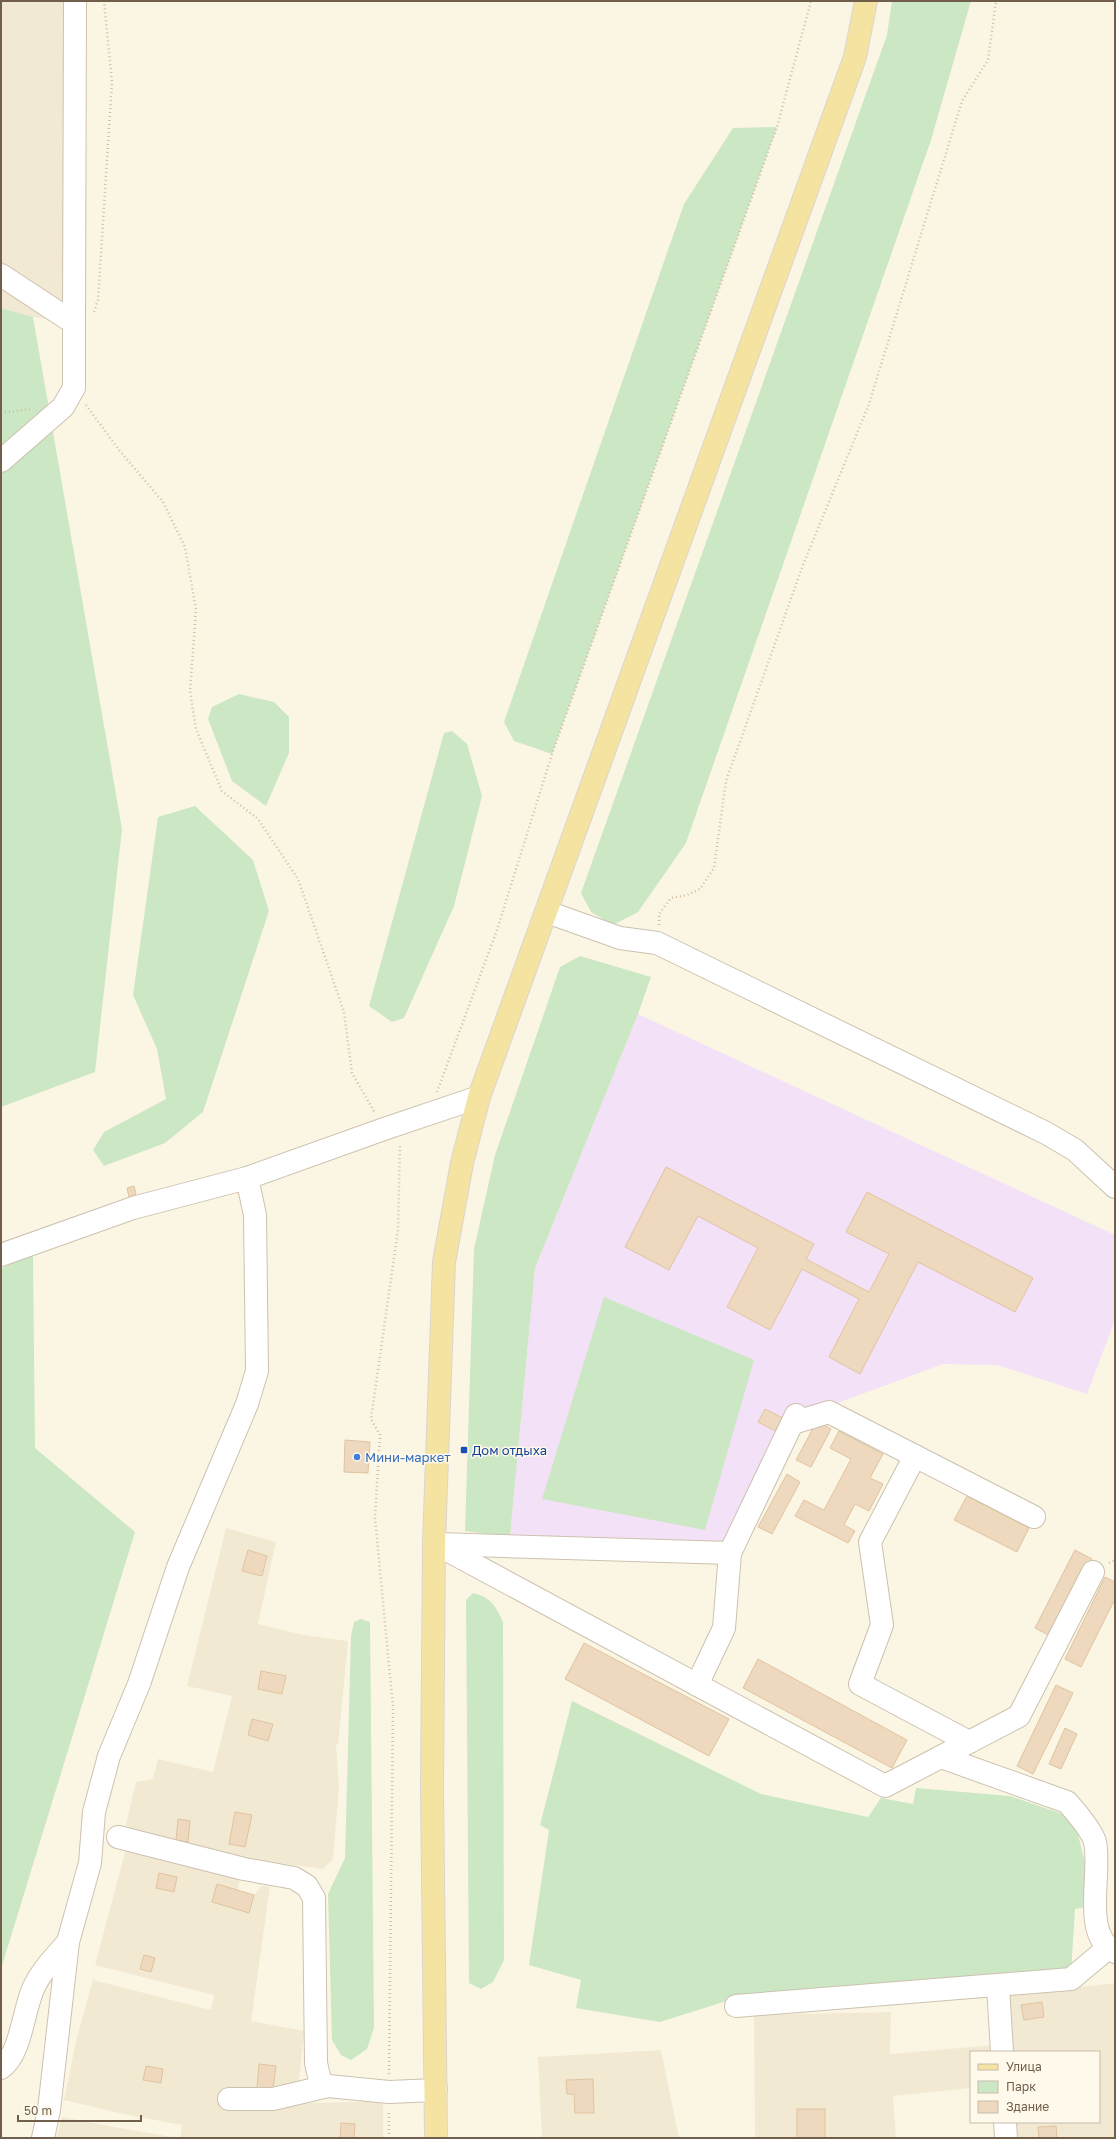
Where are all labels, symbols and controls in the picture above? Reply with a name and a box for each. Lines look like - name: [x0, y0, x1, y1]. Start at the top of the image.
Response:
- place label: Дом отдыха: [472, 1442, 547, 1458]
- marker: Дом отдыха: [459, 1445, 469, 1455]
- place label: Мини-маркет: [365, 1449, 451, 1465]
- marker: Мини-маркет: [352, 1452, 362, 1462]
- legend: [970, 2051, 1100, 2123]
- text: Улица: [1006, 2059, 1042, 2074]
- text: Парк: [1006, 2079, 1036, 2094]
- scale bar: [18, 2097, 141, 2123]
- text: Здание: [1006, 2099, 1049, 2114]
- text: 50 m: [24, 2103, 52, 2118]

